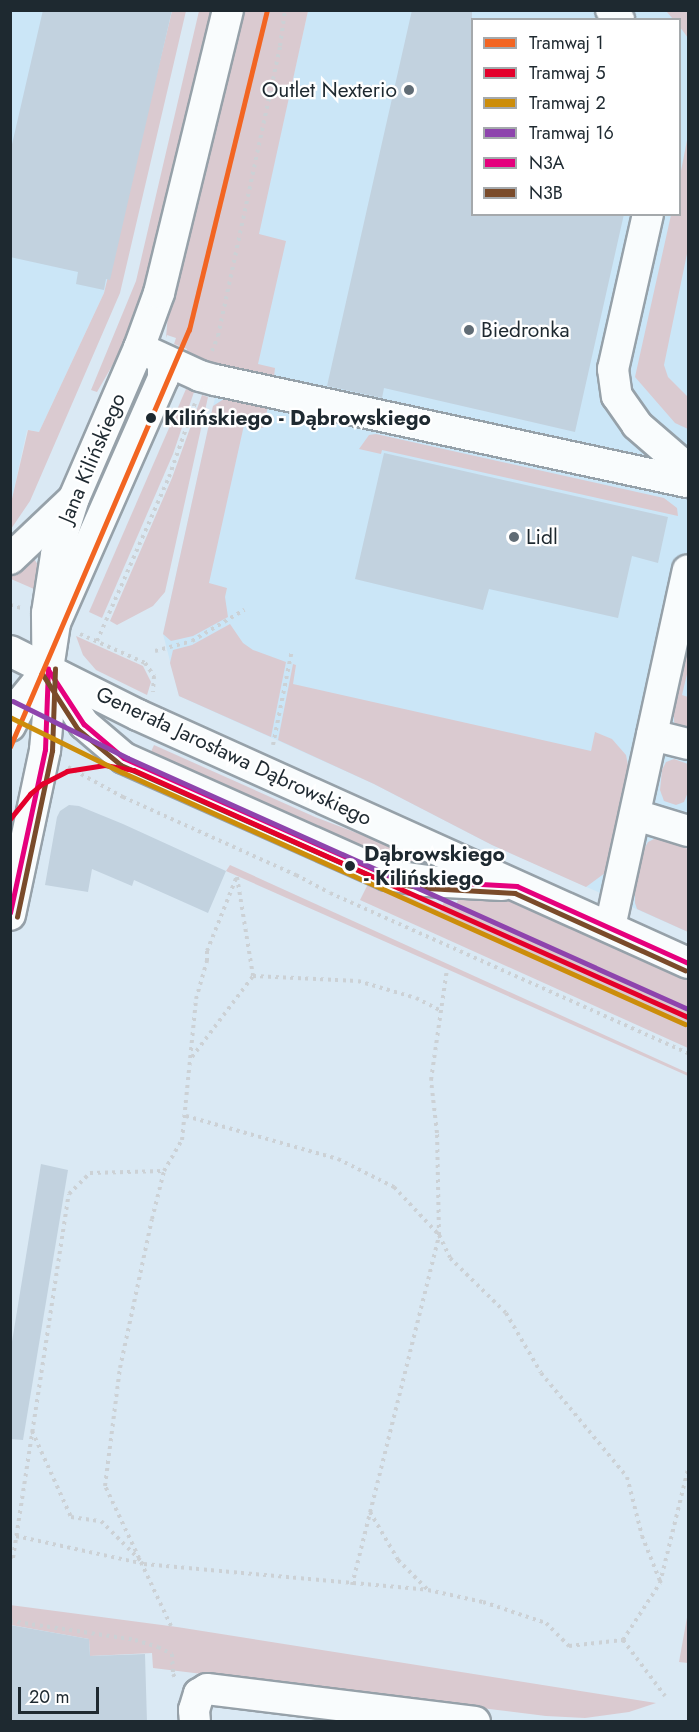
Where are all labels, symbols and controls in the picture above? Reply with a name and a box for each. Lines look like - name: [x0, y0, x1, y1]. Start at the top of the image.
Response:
- legend: [471, 18, 681, 216]
- text: Tramwaj 1: [529, 30, 604, 56]
- text: Tramwaj 5: [529, 60, 606, 86]
- place label: Outlet Nexterio: [262, 77, 397, 103]
- marker: Outlet Nexterio: [402, 83, 416, 97]
- text: Tramwaj 2: [529, 90, 606, 116]
- text: Tramwaj 16: [529, 120, 614, 146]
- text: N3A: [529, 150, 564, 176]
- text: N3B: [529, 180, 563, 206]
- place label: Biedronka: [481, 317, 570, 343]
- marker: Biedronka: [462, 323, 476, 337]
- street label: Jana Kilińskiego: [53, 389, 131, 527]
- place label: Kilińskiego - Dąbrowskiego: [164, 405, 431, 431]
- marker: Kilińskiego - Dąbrowskiego: [142, 409, 160, 427]
- place label: Lidl: [526, 524, 558, 550]
- marker: Lidl: [507, 530, 521, 544]
- street label: Generała Jarosława Dąbrowskiego: [92, 681, 376, 831]
- place label: Dąbrowskiego - Kilińskiego: [364, 841, 505, 891]
- marker: Dąbrowskiego - Kilińskiego: [341, 857, 359, 875]
- scale bar: [21, 1675, 102, 1713]
- text: 20 m: [29, 1684, 69, 1710]

